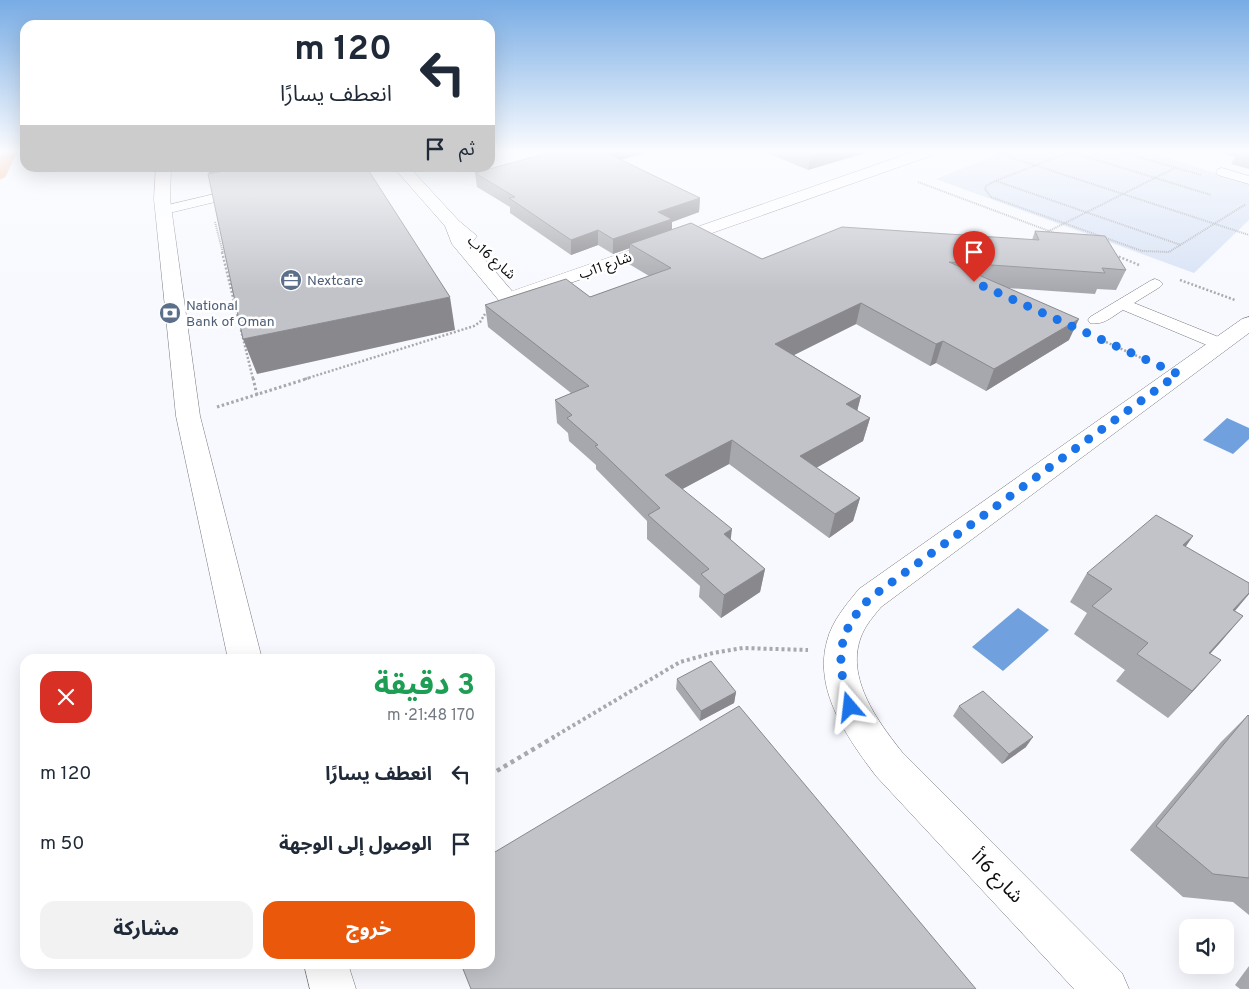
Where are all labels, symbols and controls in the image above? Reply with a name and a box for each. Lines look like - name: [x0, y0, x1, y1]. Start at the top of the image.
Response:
- text: 120 m: [294, 28, 392, 72]
- icon: left: [410, 40, 475, 105]
- text: انعطف يسارًا: [280, 82, 392, 109]
- icon: arrive: [421, 135, 449, 163]
- text: ثم: [459, 138, 475, 162]
- pin: [953, 231, 995, 282]
- street label: شارع 16ب: [463, 233, 519, 284]
- icon: arrive: [960, 238, 988, 266]
- street label: شارع 11ب: [577, 249, 635, 284]
- office icon: Nextcare: [279, 268, 303, 292]
- place label: Nextcare: [307, 273, 363, 290]
- place label: National Bank of Oman: [186, 298, 275, 331]
- bank icon: National Bank of Oman: [158, 301, 182, 325]
- text: 3 دقيقة: [374, 668, 475, 705]
- button: close: [40, 671, 92, 723]
- position arrow: [823, 680, 875, 732]
- text: 170 m · 21:48: [387, 706, 475, 726]
- icon: left: [447, 760, 475, 788]
- text: 120 m: [40, 762, 91, 786]
- text: انعطف يسارًا: [325, 763, 432, 787]
- icon: arrive: [447, 830, 475, 858]
- text: 50 m: [40, 832, 85, 856]
- text: الوصول إلى الوجهة: [279, 833, 432, 857]
- street label: شارع 16أ: [965, 845, 1028, 909]
- button: مشاركة: [40, 901, 253, 959]
- button: خروج: [263, 901, 475, 959]
- map controls: [1179, 919, 1234, 974]
- button: sound: [1179, 919, 1234, 974]

